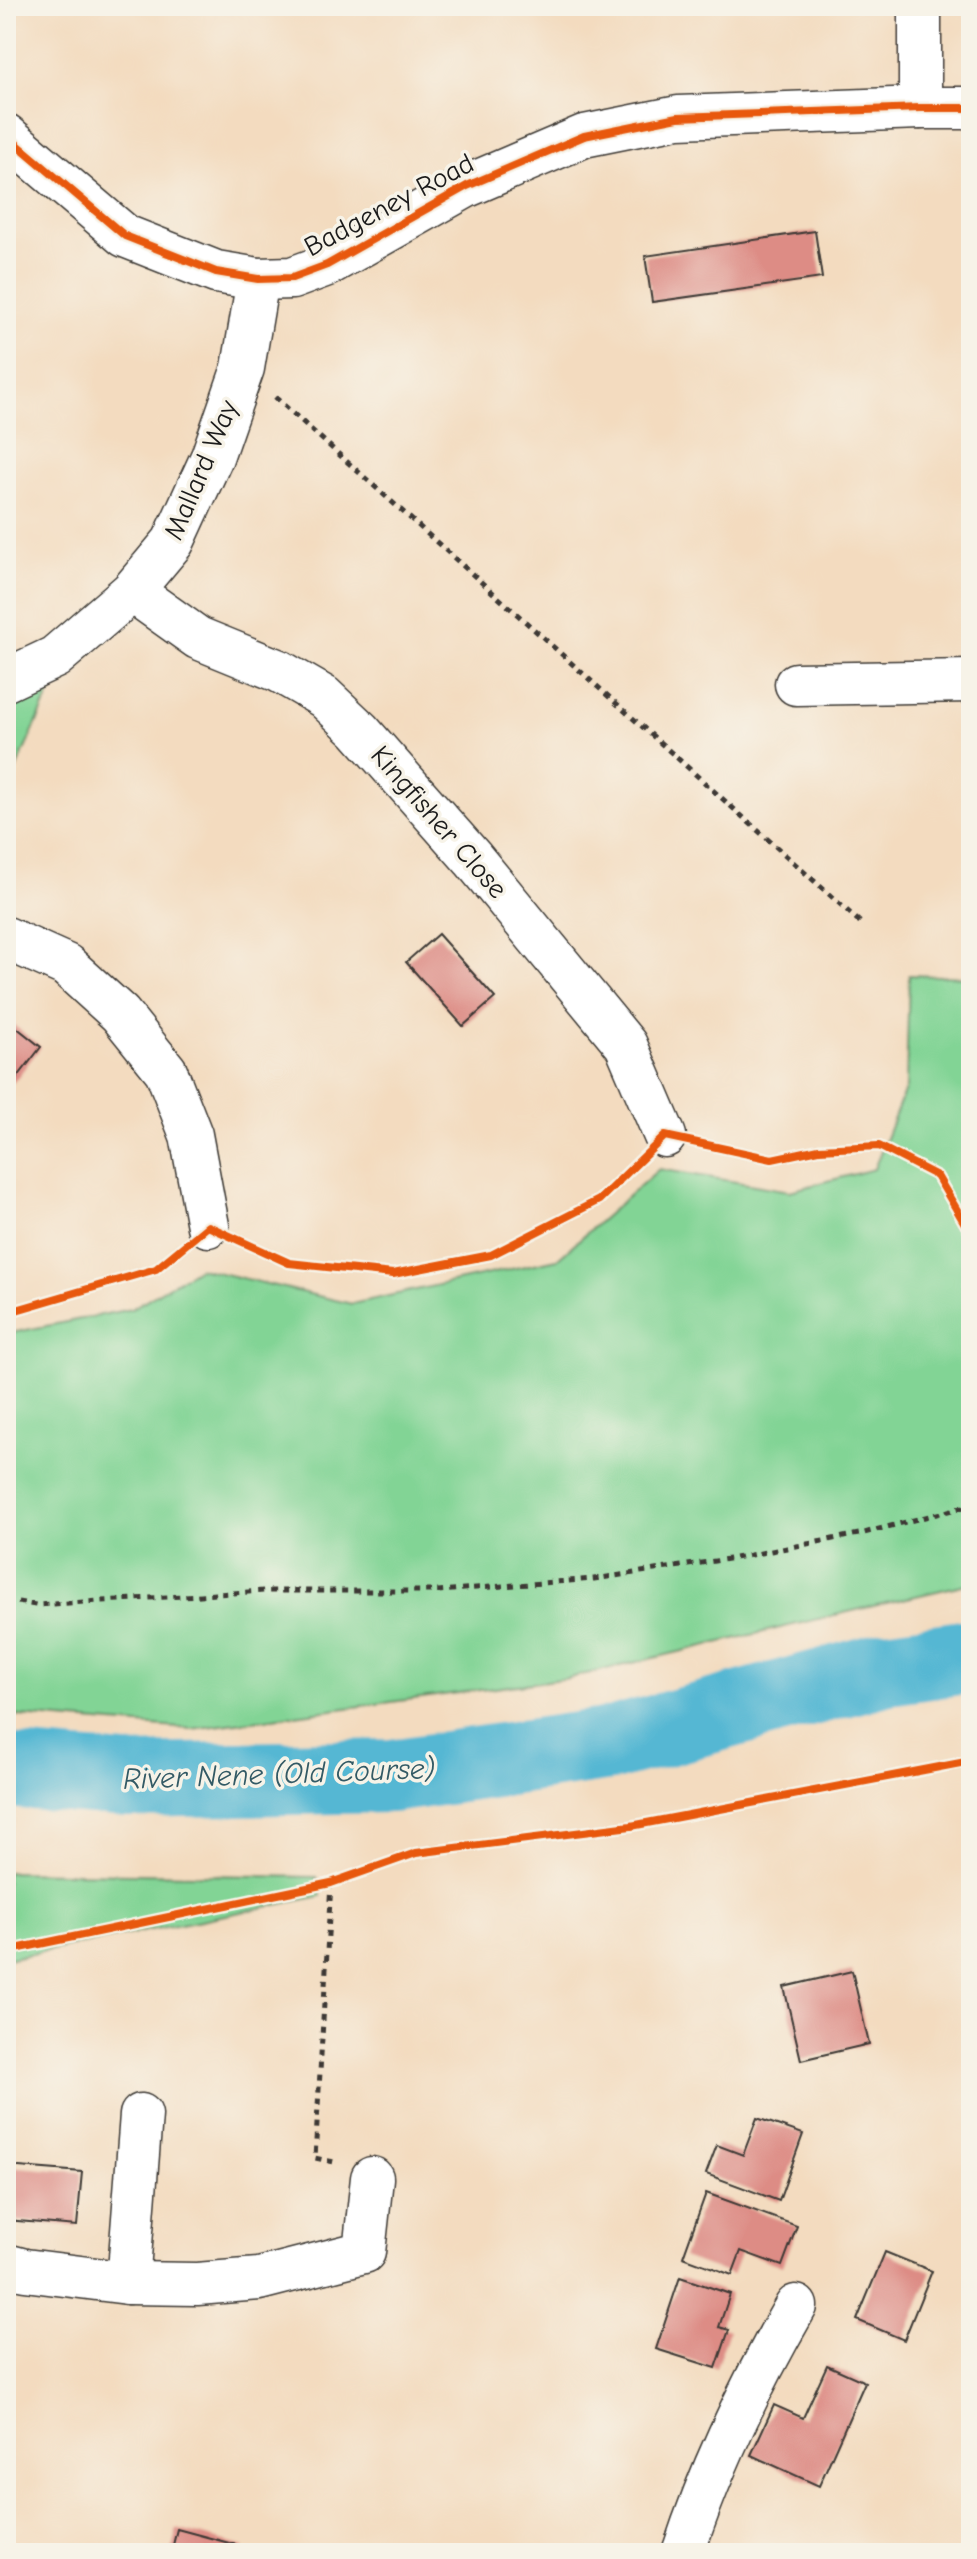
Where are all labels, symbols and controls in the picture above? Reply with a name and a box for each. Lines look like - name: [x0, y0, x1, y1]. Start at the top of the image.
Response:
- street label: Badgeney Road: [299, 147, 479, 263]
- street label: Mallard Way: [157, 395, 245, 545]
- street label: Kingfisher Close: [364, 739, 514, 905]
- water label: River Nene (Old Course): [122, 1751, 436, 1797]

